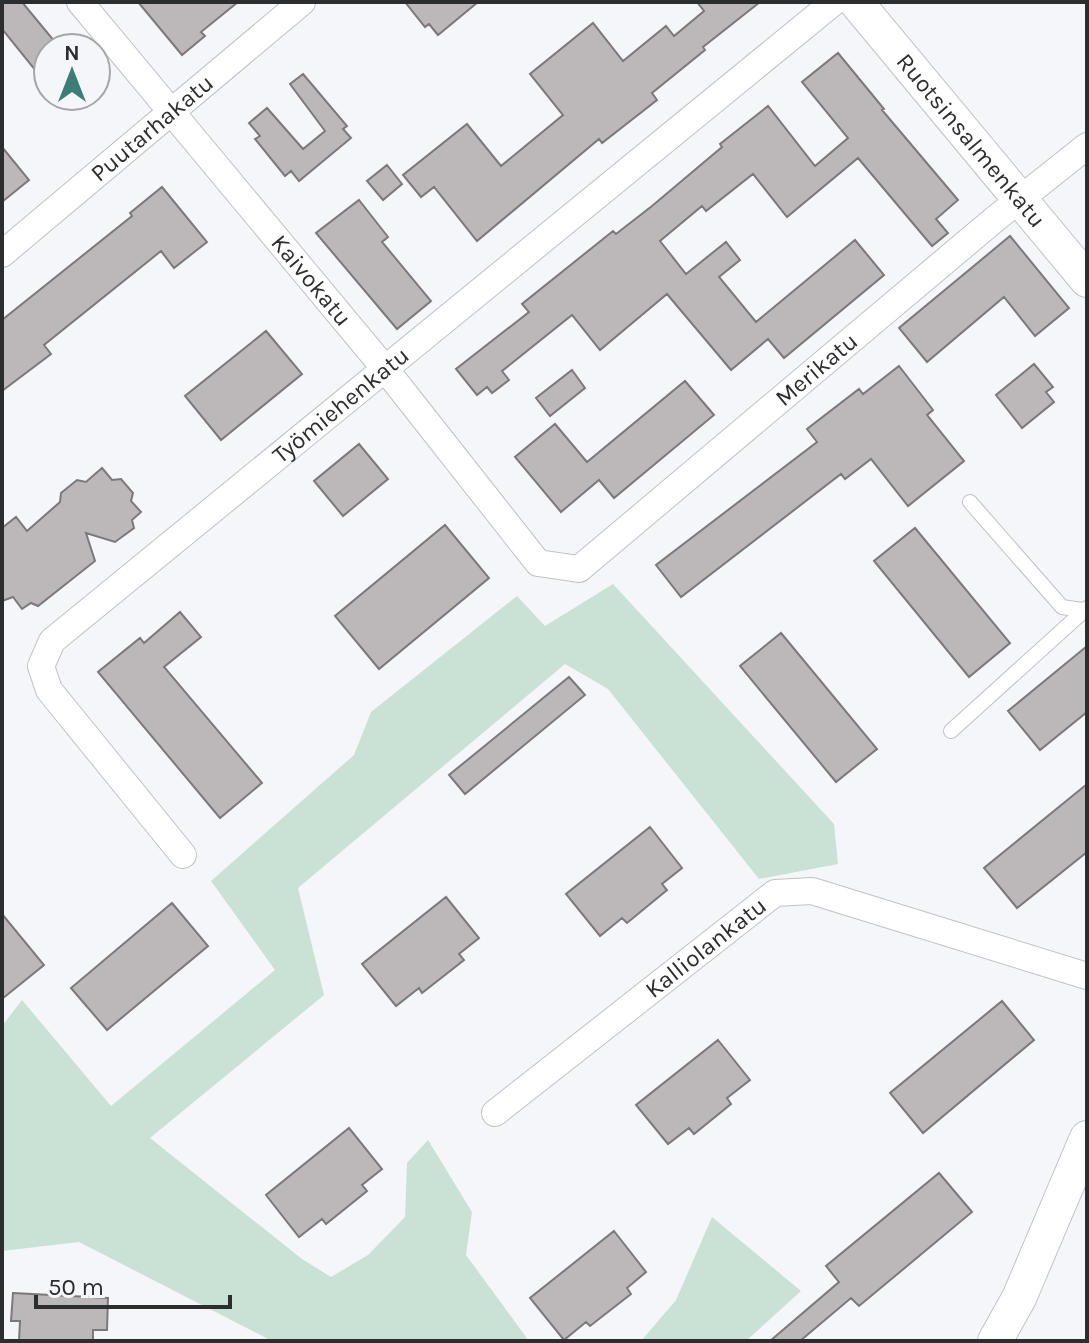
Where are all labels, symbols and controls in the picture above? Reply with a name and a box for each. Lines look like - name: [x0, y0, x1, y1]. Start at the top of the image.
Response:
- north arrow: [32, 32, 112, 112]
- text: N: [64, 40, 80, 66]
- street label: Ruotsinsalmenkatu: [891, 48, 1051, 233]
- street label: Puutarhakatu: [85, 69, 219, 187]
- street label: Kaivokatu: [265, 229, 358, 332]
- street label: Merikatu: [770, 327, 863, 412]
- street label: Työmiehenkatu: [267, 341, 415, 469]
- street label: Kalliolankatu: [640, 891, 772, 1004]
- scale bar: [36, 1259, 230, 1309]
- text: 50 m: [48, 1273, 104, 1301]

